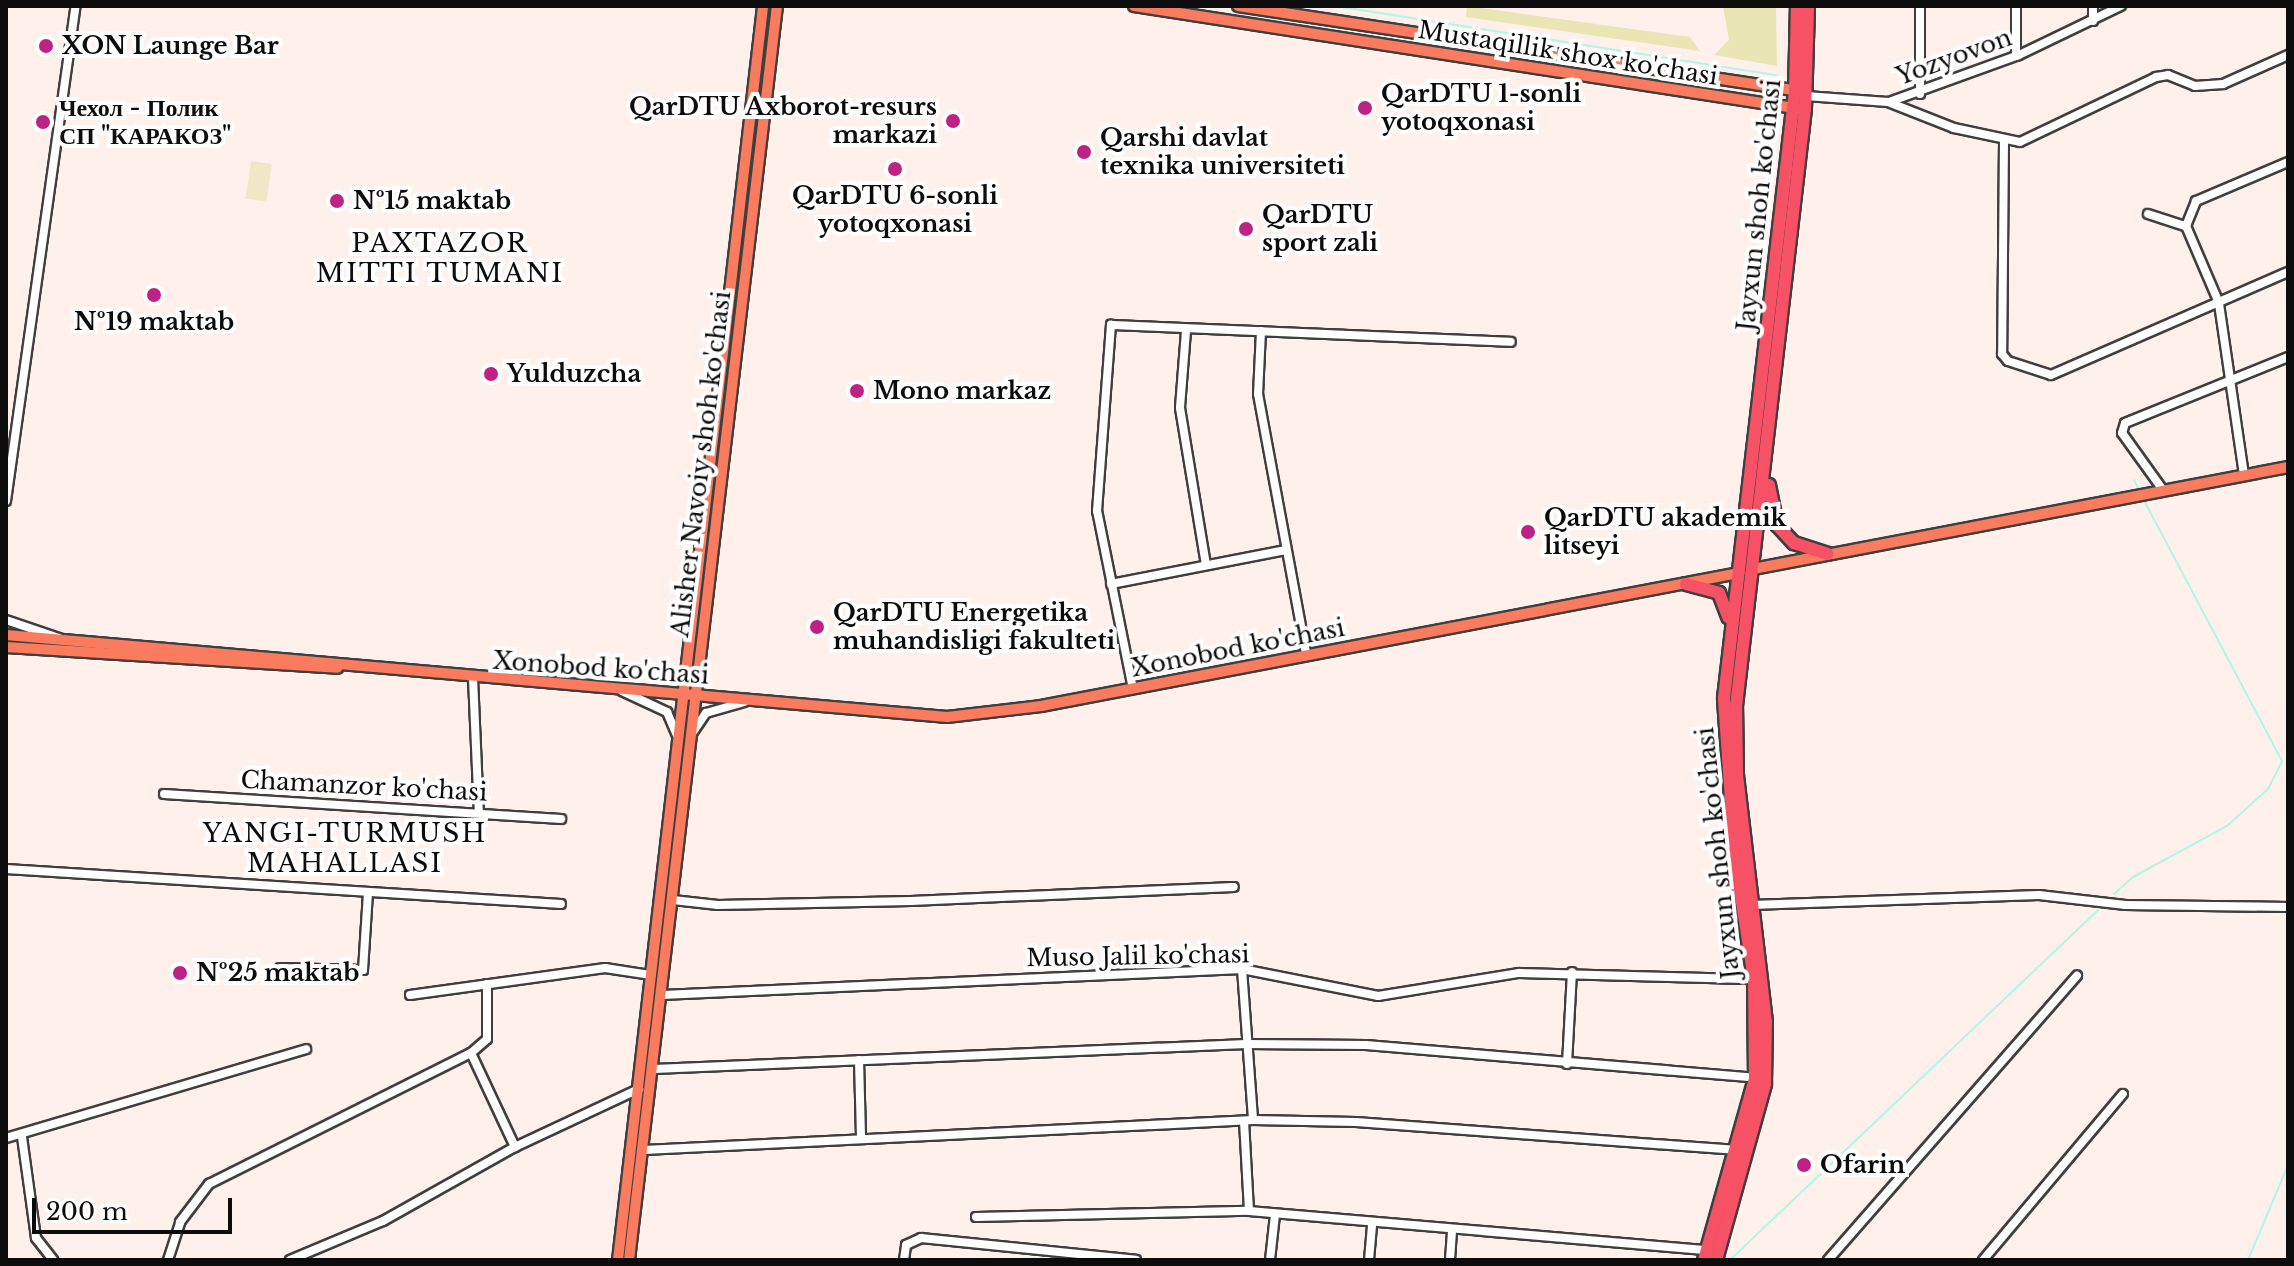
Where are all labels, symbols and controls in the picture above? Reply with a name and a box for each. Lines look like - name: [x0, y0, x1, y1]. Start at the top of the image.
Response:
- street label: Mustaqillik shox ko'chasi: [1416, 15, 1720, 91]
- street label: Yozyovon: [1892, 23, 2016, 91]
- place label: XON Launge Bar: [62, 32, 279, 60]
- marker: XON Launge Bar: [37, 37, 55, 55]
- street label: Jayxun shoh ko'chasi: [1731, 78, 1787, 332]
- place label: QarDTU 1-sonli yotoqxonasi: [1381, 80, 1581, 136]
- place label: QarDTU Axborot-resurs markazi: [628, 93, 937, 149]
- place label: Чехол - Полик СП "КАРАКОЗ": [59, 94, 232, 150]
- marker: QarDTU 1-sonli yotoqxonasi: [1356, 99, 1374, 117]
- marker: QarDTU Axborot-resurs markazi: [944, 112, 962, 130]
- marker: Чехол - Полик СП "КАРАКОЗ": [34, 113, 52, 131]
- place label: Qarshi davlat texnika universiteti: [1100, 124, 1345, 180]
- marker: Qarshi davlat texnika universiteti: [1075, 143, 1093, 161]
- marker: QarDTU 6-sonli yotoqxonasi: [886, 160, 904, 178]
- place label: QarDTU 6-sonli yotoqxonasi: [792, 182, 998, 238]
- place label: №15 maktab: [353, 187, 511, 215]
- marker: №15 maktab: [328, 192, 346, 210]
- place label: QarDTU sport zali: [1262, 201, 1378, 257]
- marker: QarDTU sport zali: [1237, 220, 1255, 238]
- district label: PAXTAZOR MITTI TUMANI: [315, 228, 565, 290]
- marker: №19 maktab: [145, 286, 163, 304]
- street label: Alisher Navoiy shoh ko'chasi: [665, 289, 737, 639]
- place label: №19 maktab: [74, 308, 234, 336]
- place label: Yulduzcha: [507, 360, 641, 388]
- marker: Yulduzcha: [482, 365, 500, 383]
- place label: Mono markaz: [873, 377, 1051, 405]
- marker: Mono markaz: [848, 382, 866, 400]
- place label: QarDTU akademik litseyi: [1544, 504, 1787, 560]
- marker: QarDTU akademik litseyi: [1519, 523, 1537, 541]
- place label: QarDTU Energetika muhandisligi fakulteti: [833, 599, 1115, 655]
- street label: Xonobod ko'chasi: [1129, 613, 1347, 683]
- marker: QarDTU Energetika muhandisligi fakulteti: [808, 618, 826, 636]
- street label: Xonobod ko'chasi: [492, 646, 710, 690]
- street label: Jayxun shoh ko'chasi: [1690, 726, 1746, 980]
- street label: Chamanzor ko'chasi: [240, 765, 488, 807]
- district label: YANGI-TURMUSH MAHALLASI: [203, 818, 487, 880]
- street label: Muso Jalil ko'chasi: [1026, 940, 1250, 972]
- place label: №25 maktab: [196, 959, 359, 987]
- marker: №25 maktab: [171, 964, 189, 982]
- place label: Ofarin: [1820, 1151, 1905, 1179]
- marker: Ofarin: [1795, 1156, 1813, 1174]
- scale bar: [36, 1182, 236, 1232]
- text: 200 m: [46, 1197, 128, 1226]

